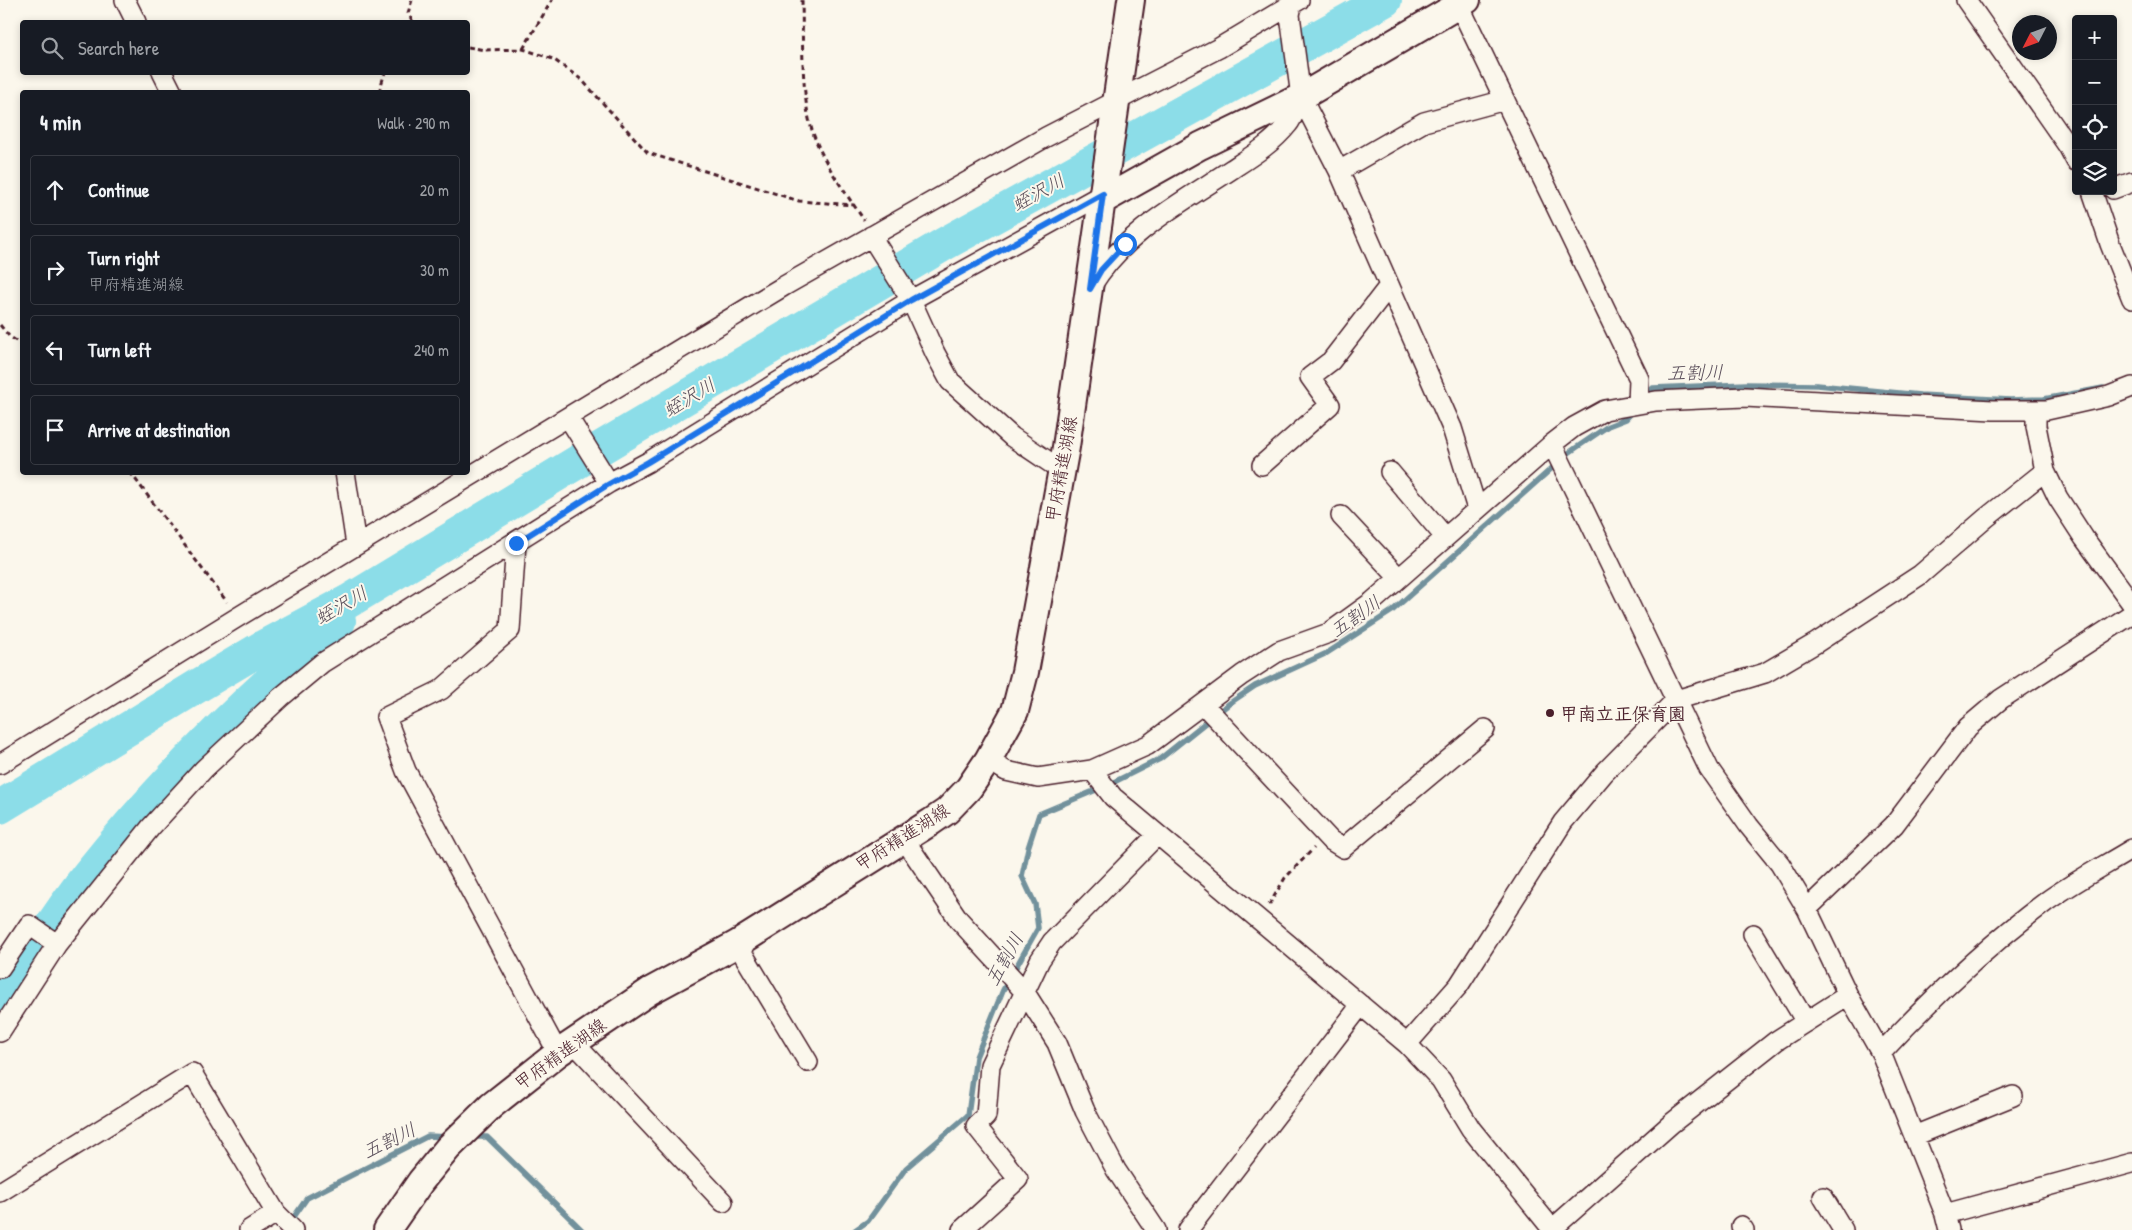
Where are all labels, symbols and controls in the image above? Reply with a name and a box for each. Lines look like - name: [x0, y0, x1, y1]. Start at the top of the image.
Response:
- north arrow: [2012, 15, 2057, 60]
- map controls: [2072, 15, 2117, 195]
- button: +: [2072, 15, 2117, 60]
- search box: [20, 20, 470, 75]
- icon: search: [38, 34, 66, 62]
- text: Search here: [78, 35, 159, 61]
- button: −: [2072, 60, 2117, 105]
- button: locate: [2072, 105, 2117, 150]
- text: 4 min: [40, 108, 81, 137]
- text: Walk · 290 m: [377, 112, 450, 134]
- button: layers: [2072, 150, 2117, 195]
- water label: 蛭沢川: [1007, 167, 1069, 217]
- icon: ahead: [41, 176, 69, 204]
- text: Continue: [88, 177, 149, 203]
- text: 20 m: [420, 179, 449, 201]
- route start: [1114, 233, 1137, 256]
- text: Turn right: [88, 245, 159, 271]
- icon: right: [41, 256, 69, 284]
- text: 30 m: [420, 259, 449, 281]
- text: 甲府精進湖線: [88, 273, 184, 295]
- icon: left: [41, 336, 69, 364]
- text: Turn left: [88, 337, 151, 363]
- text: 240 m: [414, 339, 449, 361]
- water label: 五割川: [1666, 359, 1724, 385]
- water label: 蛭沢川: [658, 371, 720, 423]
- street label: 甲府精進湖線: [1039, 414, 1083, 524]
- icon: arrive: [41, 416, 69, 444]
- text: Arrive at destination: [88, 417, 230, 443]
- route end: [505, 532, 528, 555]
- water label: 蛭沢川: [310, 579, 372, 631]
- water label: 五割川: [1324, 589, 1386, 643]
- place label: 甲南立正保育園: [1560, 701, 1686, 726]
- marker: 甲南立正保育園: [1544, 707, 1556, 719]
- street label: 甲府精進湖線: [850, 797, 954, 877]
- water label: 五割川: [979, 928, 1029, 990]
- street label: 甲府精進湖線: [509, 1012, 611, 1096]
- water label: 五割川: [358, 1116, 420, 1164]

